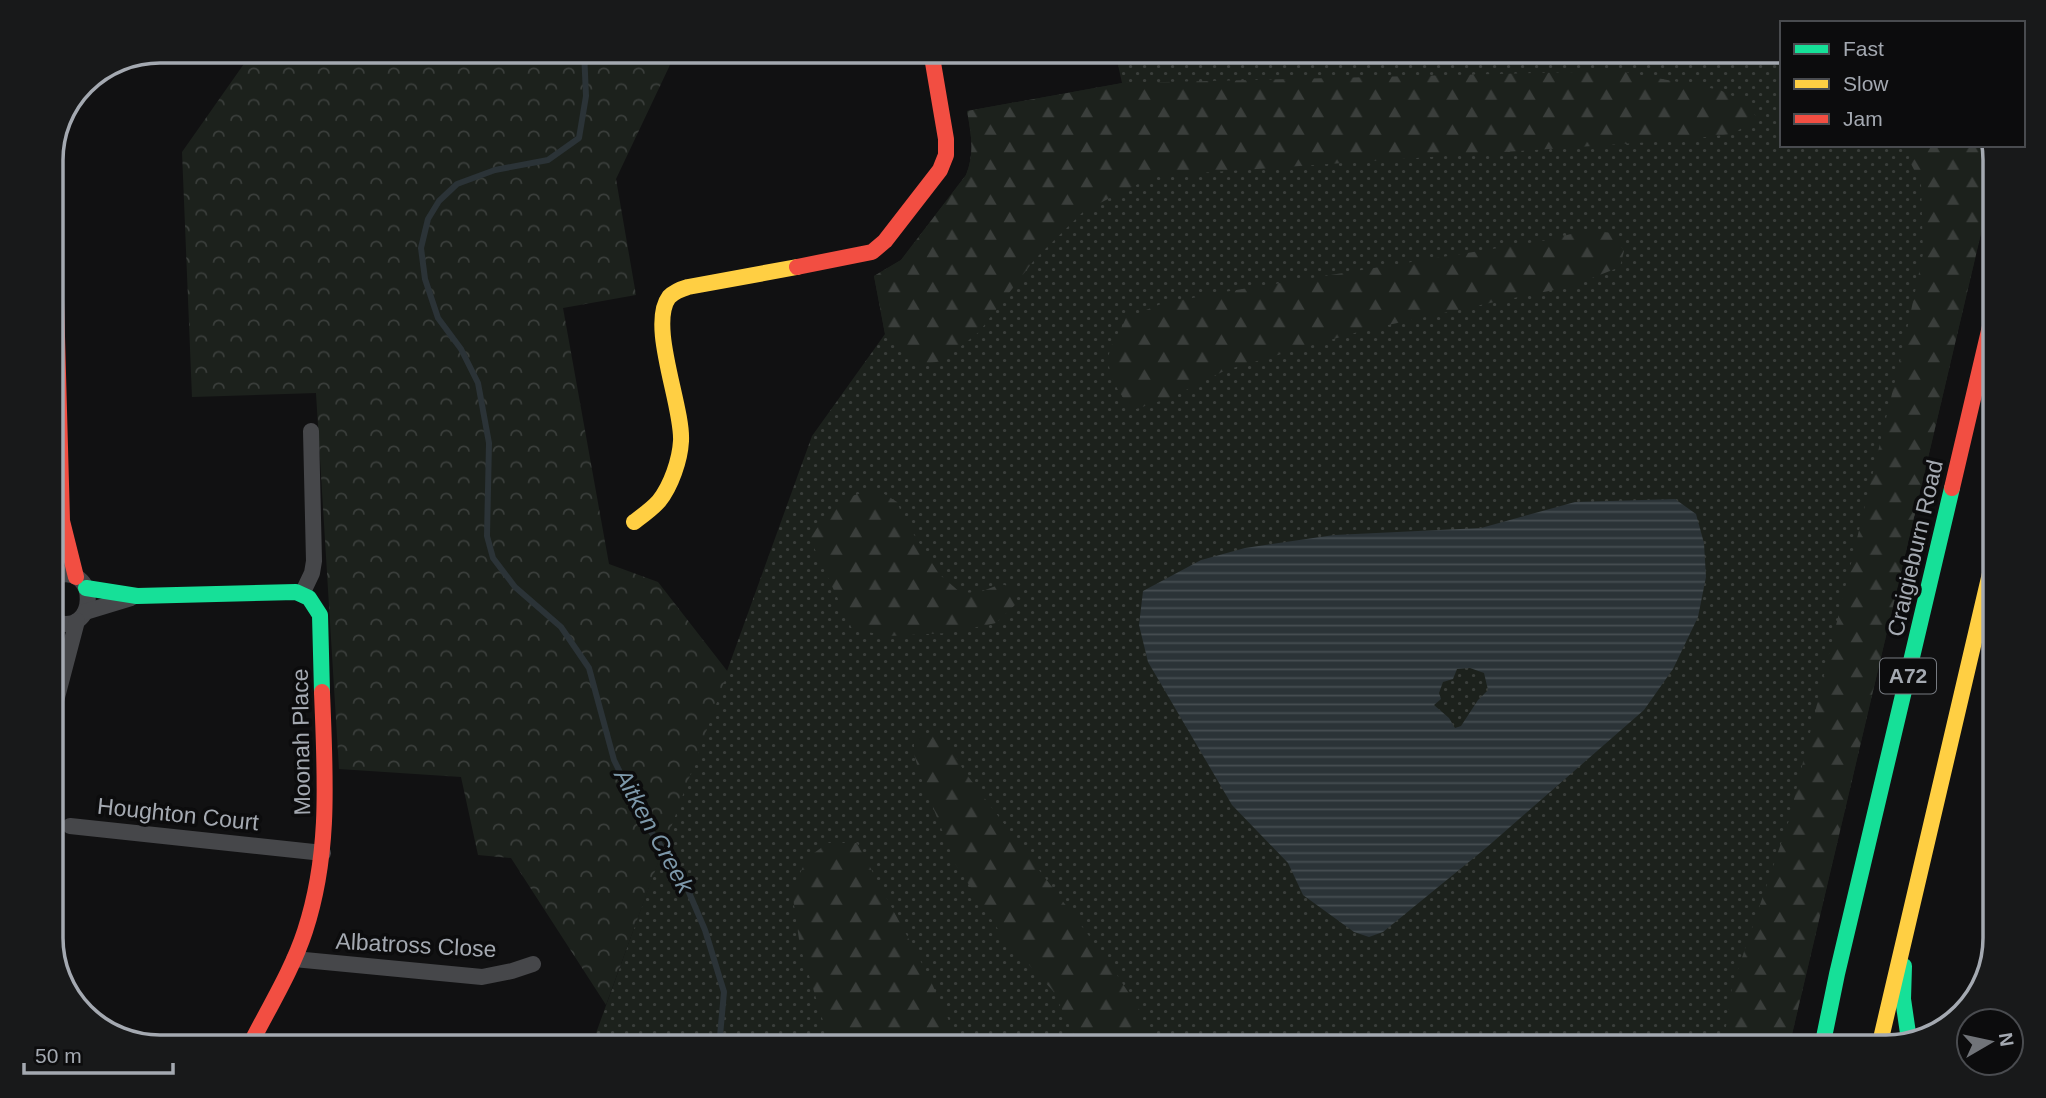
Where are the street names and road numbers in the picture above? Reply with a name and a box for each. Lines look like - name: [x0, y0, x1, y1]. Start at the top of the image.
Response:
- street label: Craigieburn Road: [1882, 457, 1948, 639]
- road number: A72: [1880, 658, 1936, 694]
- street label: Moonah Place: [287, 668, 315, 816]
- street label: Houghton Court: [96, 793, 261, 835]
- street label: Albatross Close: [335, 928, 497, 962]

